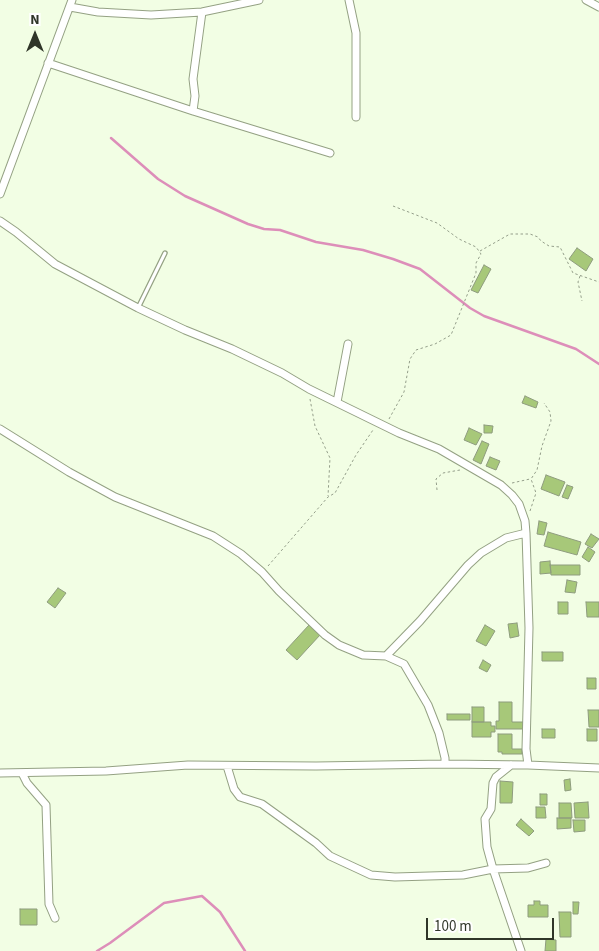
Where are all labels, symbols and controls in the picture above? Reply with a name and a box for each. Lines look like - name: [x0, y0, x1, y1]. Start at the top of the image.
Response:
- north arrow: [10, 10, 60, 60]
- text: N: [30, 10, 40, 30]
- scale bar: [429, 908, 556, 940]
- text: 100 m: [434, 916, 472, 937]

